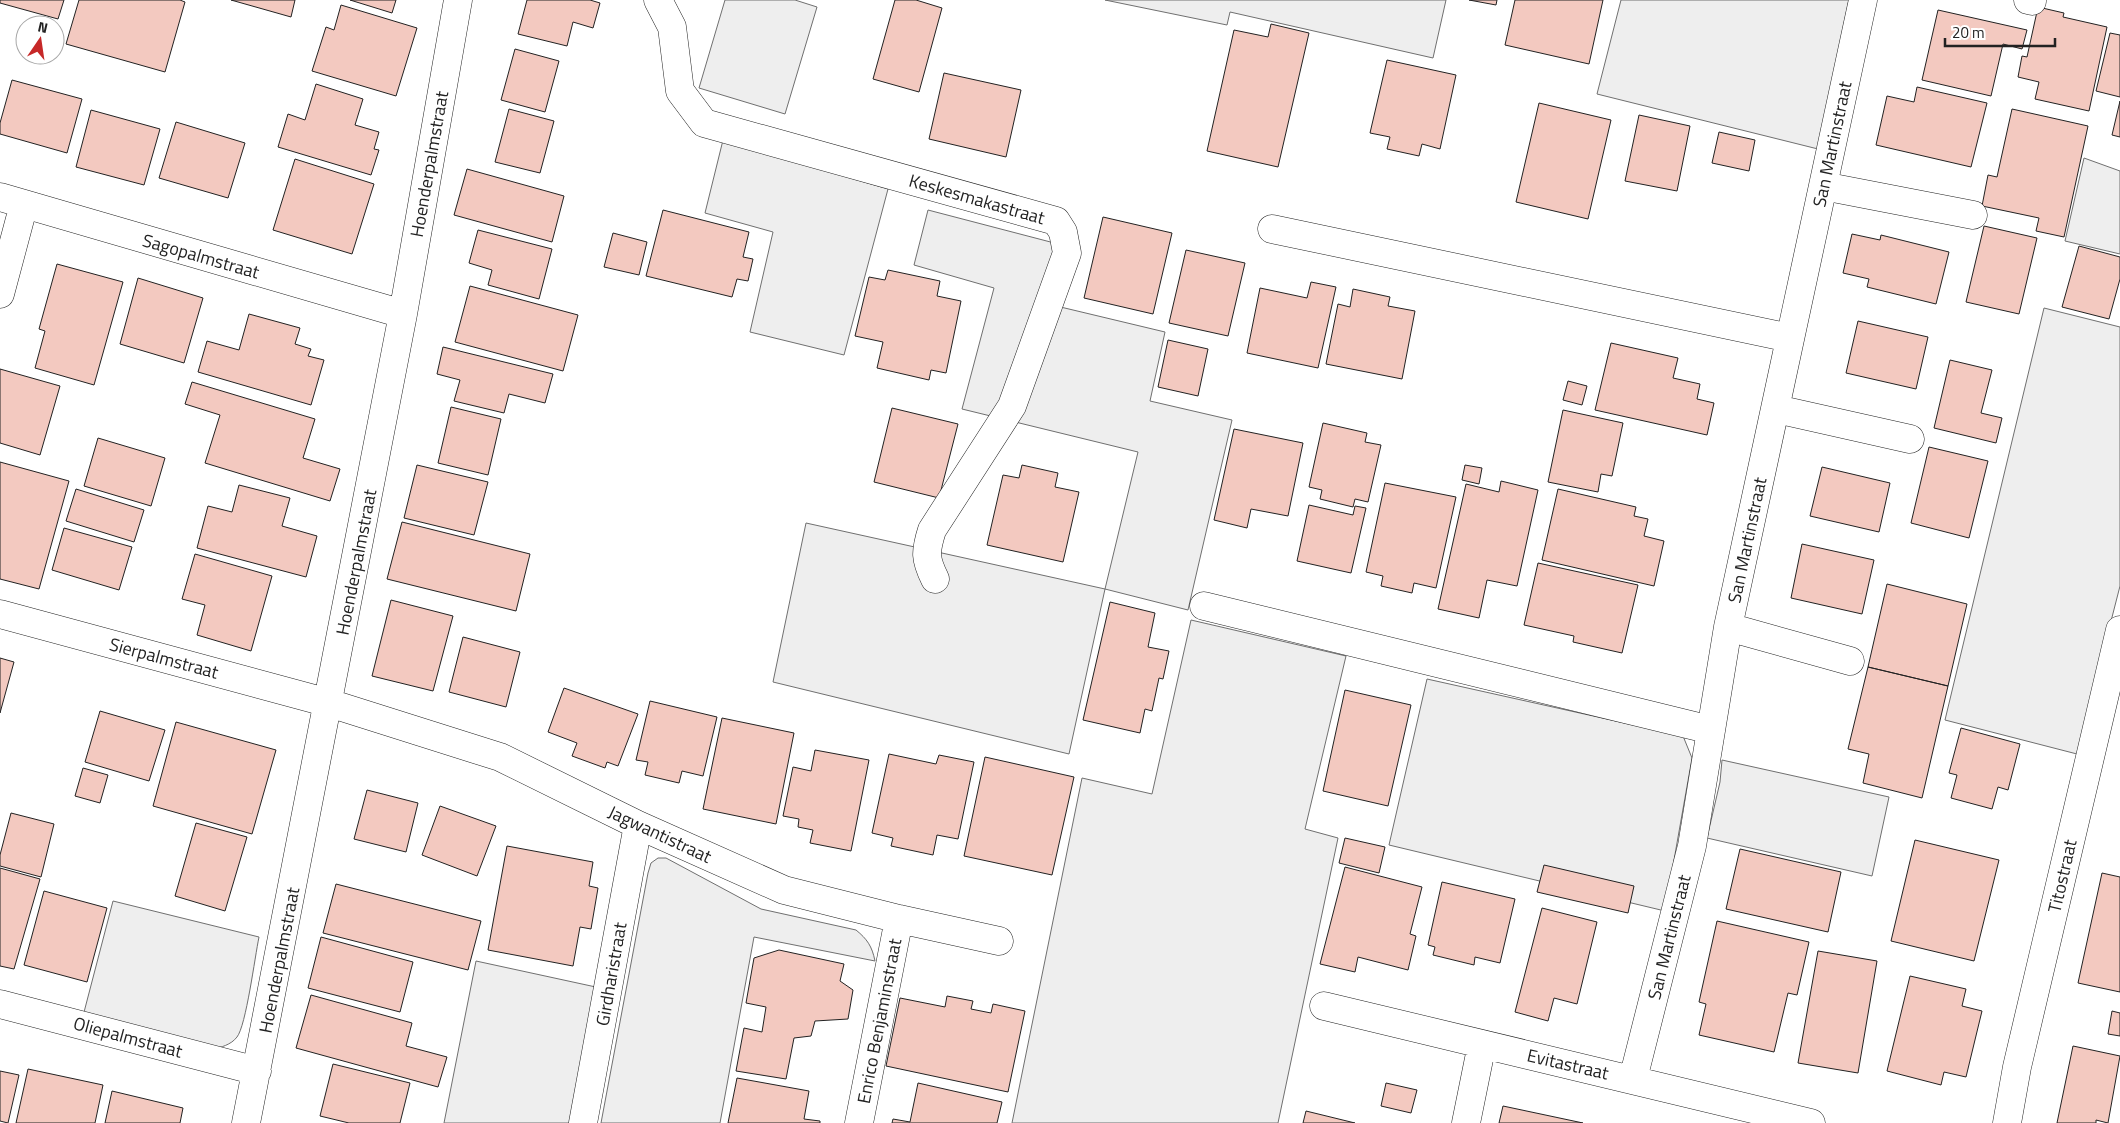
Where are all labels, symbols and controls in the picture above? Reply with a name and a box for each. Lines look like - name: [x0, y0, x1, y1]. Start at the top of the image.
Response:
- north arrow: [15, 15, 65, 65]
- scale bar: [1945, 15, 2055, 47]
- text: N: [36, 16, 50, 38]
- text: 20 m: [1952, 21, 1985, 44]
- street label: San Martinstraat: [1805, 78, 1859, 209]
- street label: Hoenderpalmstraat: [403, 88, 455, 239]
- street label: Keskesmakastraat: [906, 167, 1049, 231]
- street label: Sagopalmstraat: [139, 226, 263, 286]
- street label: San Martinstraat: [1720, 474, 1774, 605]
- street label: Hoenderpalmstraat: [329, 486, 384, 637]
- street label: Sierpalmstraat: [106, 630, 222, 686]
- street label: Jagwantistraat: [604, 798, 717, 870]
- street label: Titostraat: [2040, 836, 2084, 915]
- street label: San Martinstraat: [1640, 871, 1698, 1002]
- street label: Hoenderpalmstraat: [252, 884, 307, 1035]
- street label: Girdharistraat: [589, 919, 634, 1028]
- street label: Enrico Benjaminstraat: [850, 935, 908, 1106]
- street label: Oliepalmstraat: [70, 1009, 186, 1065]
- street label: Evitastraat: [1525, 1042, 1612, 1087]

